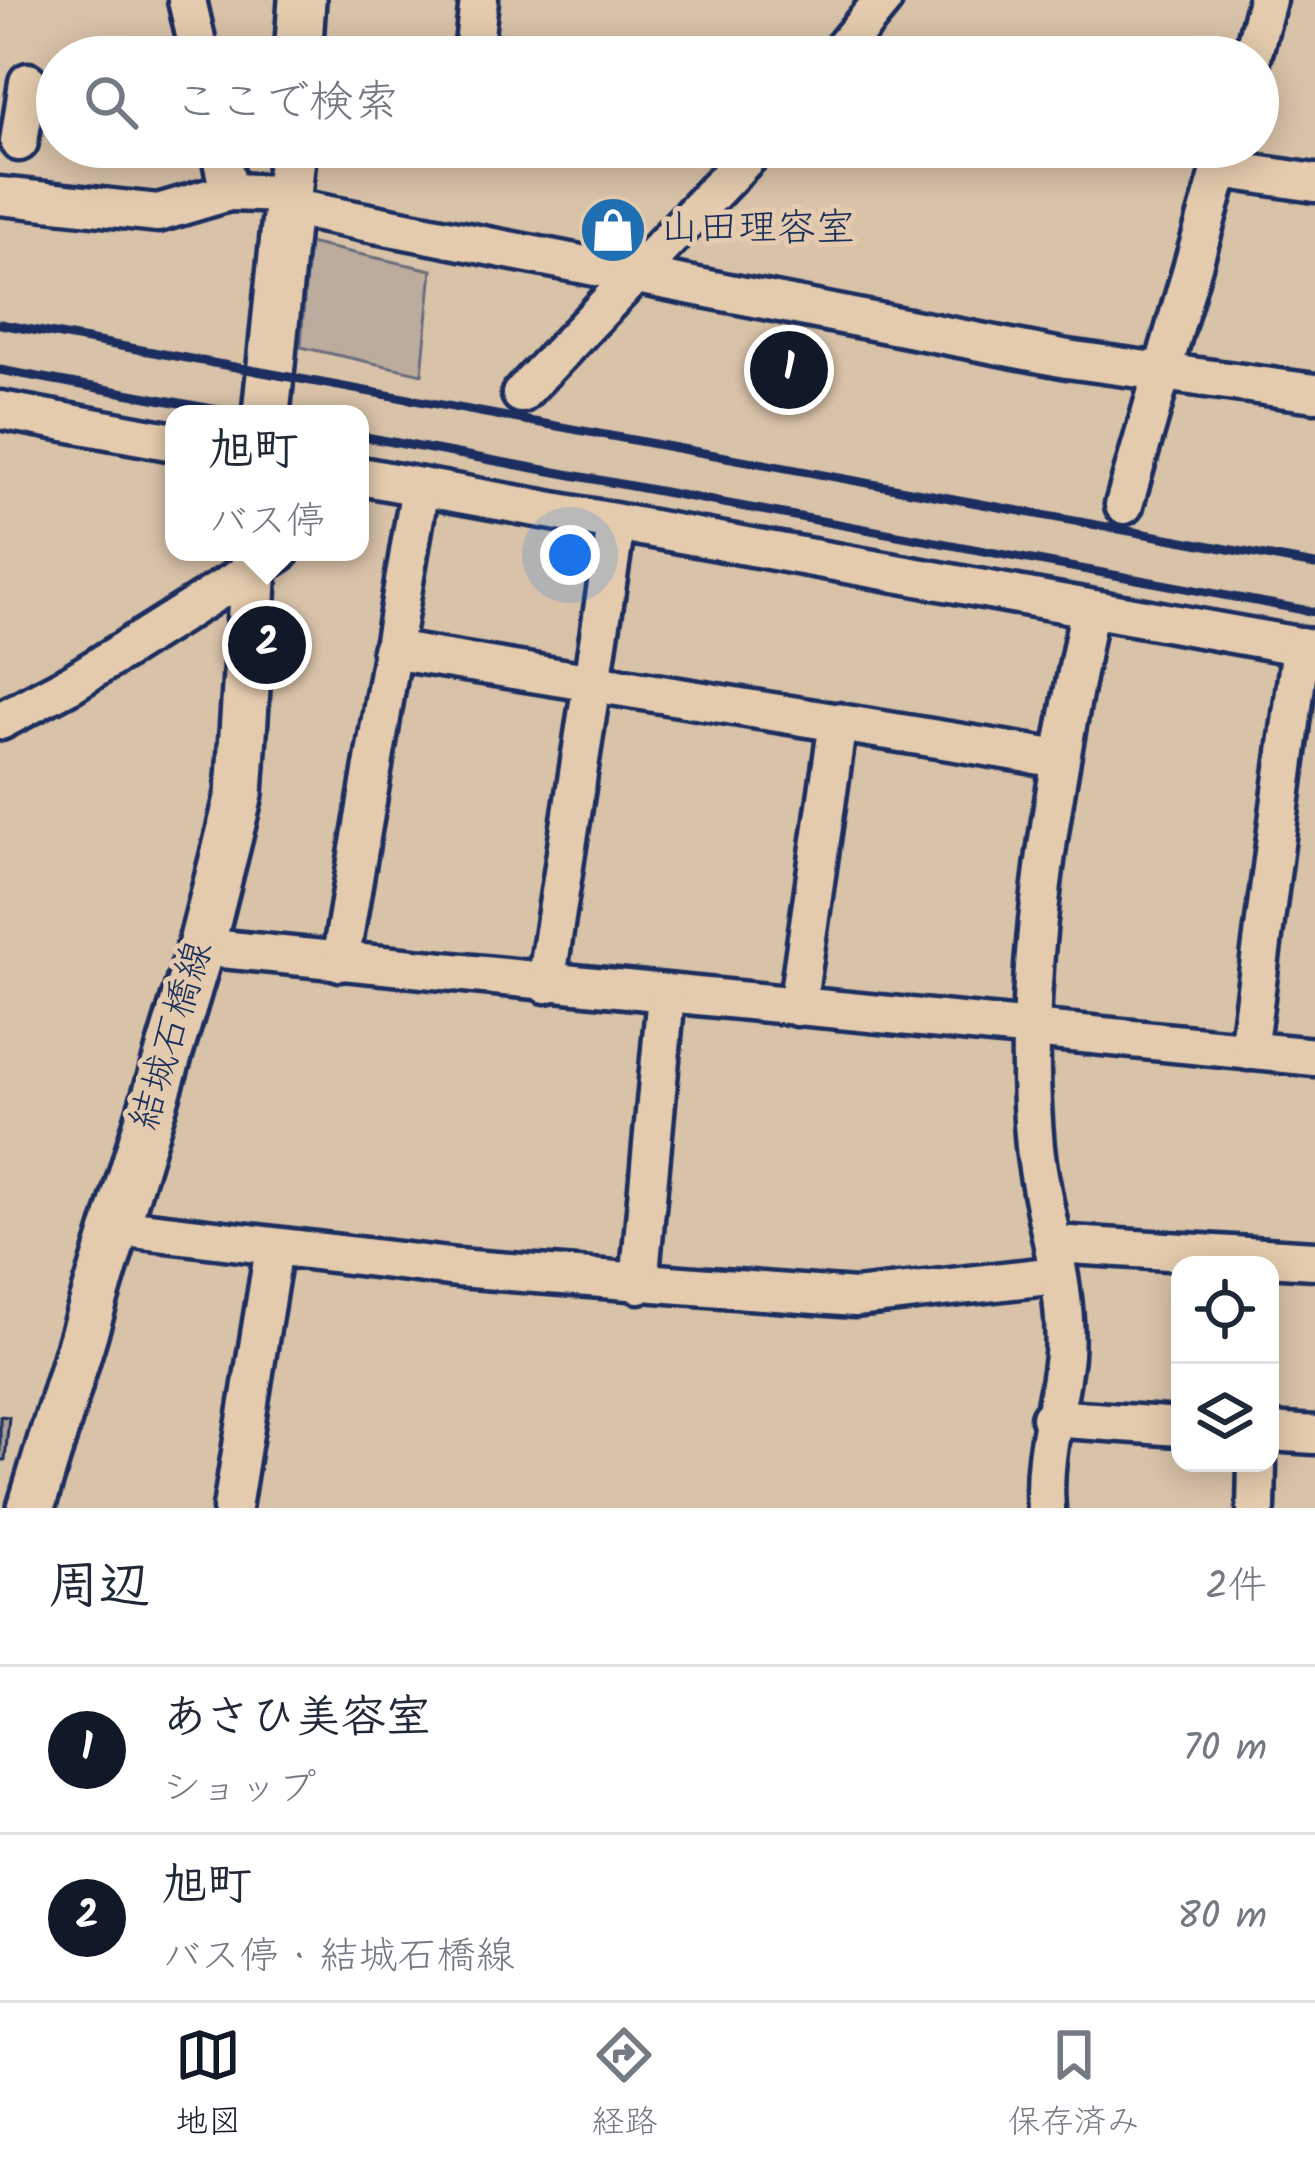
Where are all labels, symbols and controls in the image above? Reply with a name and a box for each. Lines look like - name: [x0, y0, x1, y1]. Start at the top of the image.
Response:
- search box: [36, 36, 1279, 168]
- text: ここで検索: [174, 68, 399, 140]
- icon: search: [78, 69, 144, 135]
- shop icon: 山田理容室: [578, 195, 648, 265]
- place label: 山田理容室: [660, 199, 855, 261]
- pin: 1: [750, 325, 828, 415]
- popup: [165, 405, 369, 561]
- text: 旭町: [208, 416, 299, 488]
- text: バス停: [208, 492, 326, 554]
- your location: [540, 525, 600, 585]
- pin: 2: [228, 600, 306, 690]
- street label: 結城石橋線: [115, 934, 231, 1138]
- map controls: [1171, 1256, 1279, 1472]
- button: locate: [1171, 1256, 1279, 1364]
- button: layers: [1171, 1364, 1279, 1472]
- text: 周辺: [48, 1548, 150, 1629]
- text: 2件: [1205, 1557, 1267, 1619]
- text: あさひ美容室: [162, 1683, 431, 1755]
- text: 1: [81, 1719, 93, 1781]
- text: 70 m: [1183, 1719, 1267, 1781]
- text: ショップ: [162, 1759, 316, 1821]
- text: 旭町: [162, 1851, 252, 1923]
- text: 2: [76, 1887, 98, 1949]
- text: 80 m: [1177, 1887, 1267, 1949]
- text: バス停 · 結城石橋線: [162, 1927, 515, 1989]
- tab: 地図: [175, 2022, 241, 2150]
- tab: 経路: [591, 2022, 657, 2150]
- tab: 保存済み: [1008, 2022, 1140, 2150]

